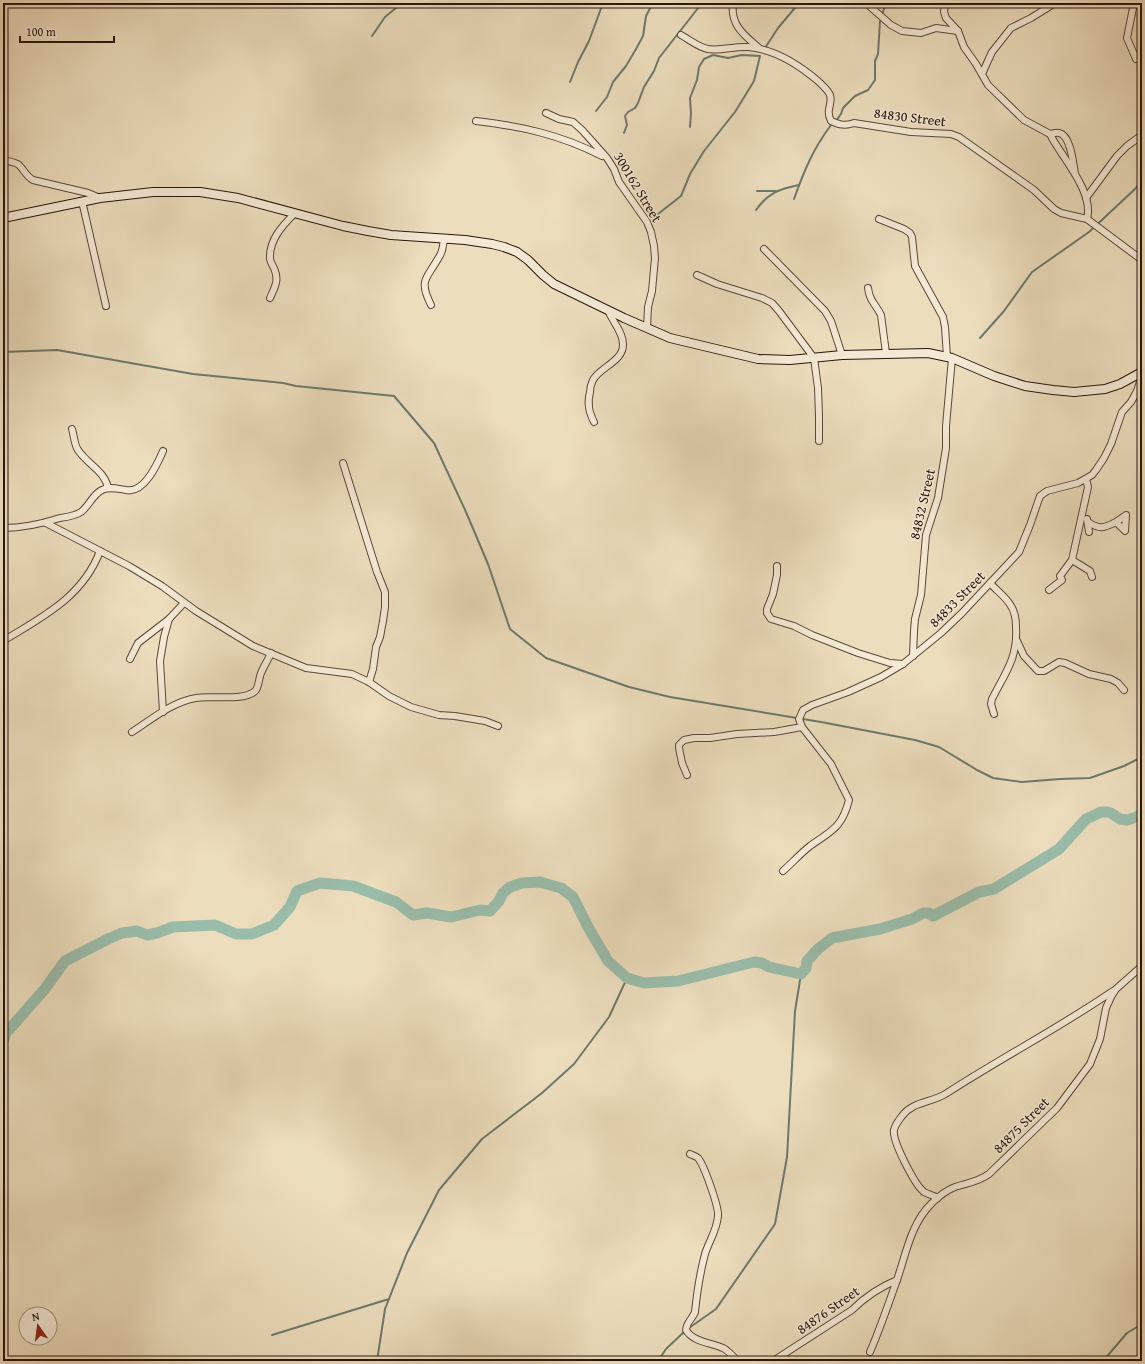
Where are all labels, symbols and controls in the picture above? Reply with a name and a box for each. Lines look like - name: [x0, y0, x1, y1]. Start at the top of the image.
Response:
- scale bar: [20, 18, 114, 44]
- text: 100 m: [26, 23, 56, 40]
- street label: 84830 Street: [873, 103, 947, 131]
- street label: 300162 Street: [609, 148, 667, 226]
- street label: 84832 Street: [904, 467, 940, 541]
- street label: 84833 Street: [924, 566, 990, 632]
- street label: 84875 Street: [988, 1092, 1054, 1158]
- street label: 84876 Street: [793, 1281, 863, 1339]
- north arrow: [18, 1306, 58, 1346]
- text: N: [30, 1307, 42, 1325]

